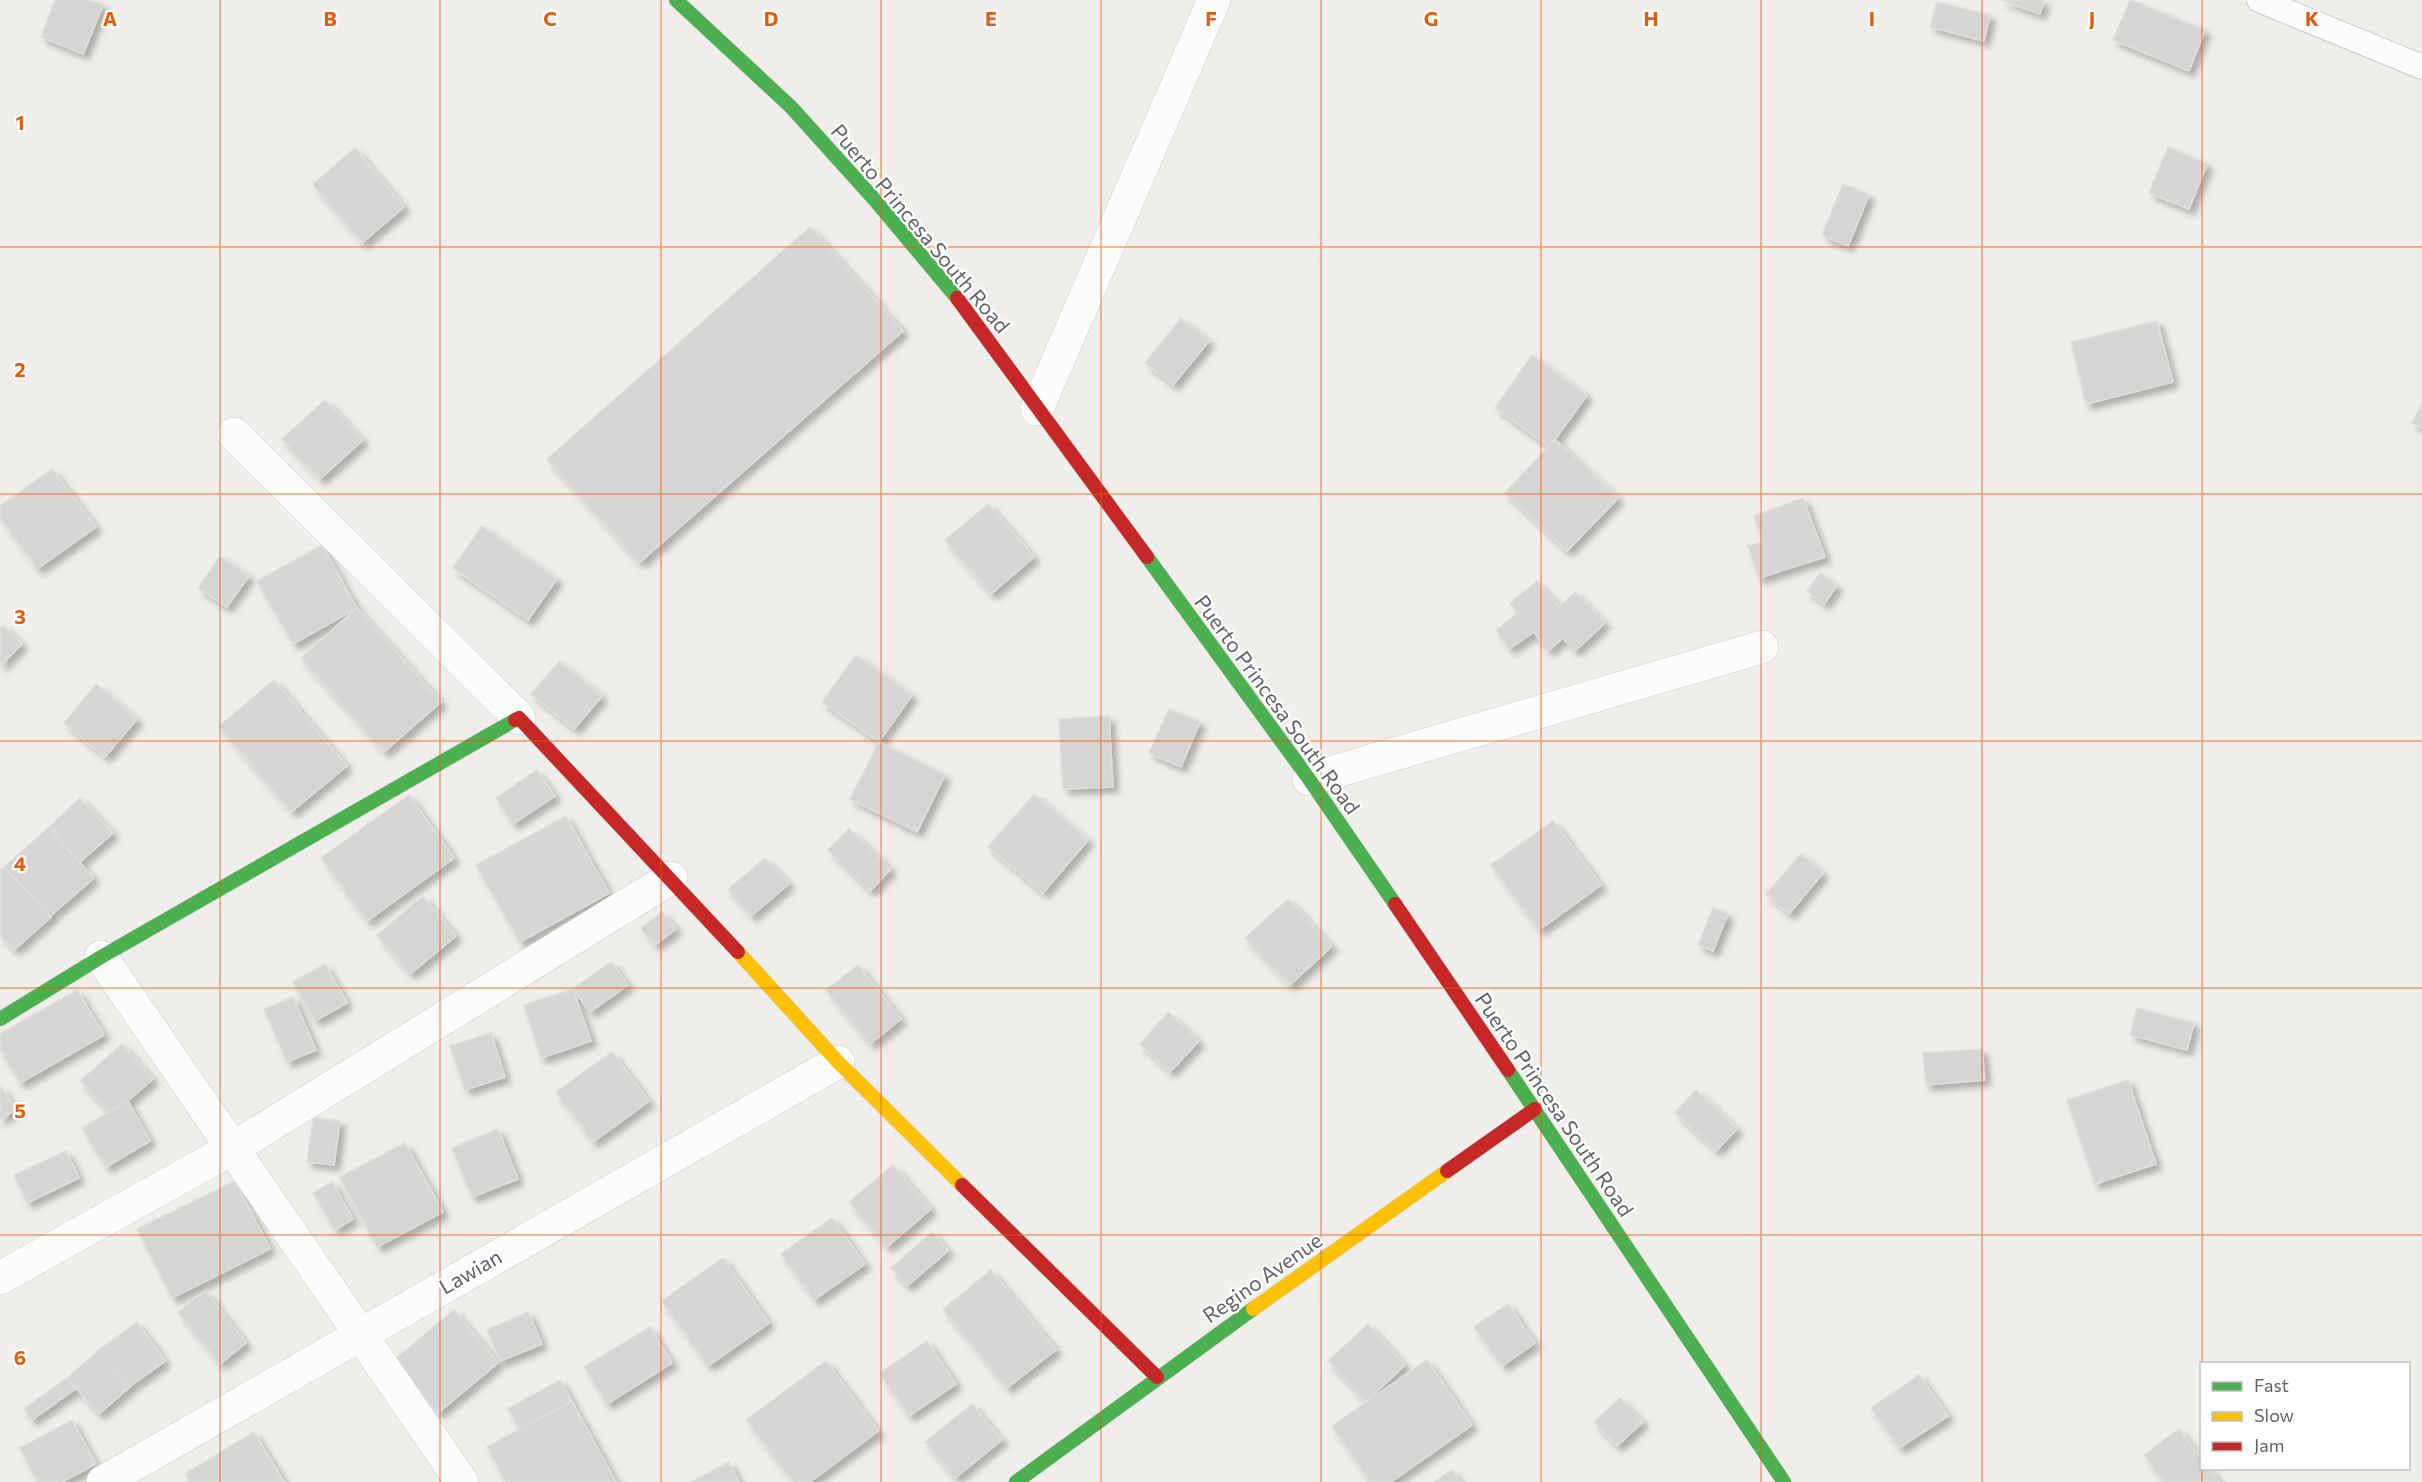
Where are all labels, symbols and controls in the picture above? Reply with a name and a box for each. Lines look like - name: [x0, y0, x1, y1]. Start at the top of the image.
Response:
- text: A: [103, 6, 117, 30]
- text: B: [323, 6, 337, 30]
- text: C: [543, 6, 557, 30]
- text: D: [764, 6, 778, 30]
- text: E: [985, 6, 997, 30]
- text: F: [1205, 6, 1217, 30]
- text: G: [1424, 6, 1438, 30]
- text: H: [1644, 6, 1659, 30]
- text: I: [1869, 6, 1875, 30]
- text: J: [2089, 6, 2095, 30]
- text: K: [2305, 6, 2319, 30]
- text: 1: [15, 110, 25, 134]
- street label: Puerto Princesa South Road: [826, 119, 1016, 337]
- text: 2: [14, 357, 26, 381]
- street label: Puerto Princesa South Road: [1190, 590, 1366, 818]
- text: 3: [14, 604, 26, 628]
- text: 4: [14, 851, 26, 875]
- street label: Puerto Princesa South Road: [1471, 987, 1639, 1221]
- text: 5: [14, 1098, 26, 1122]
- street label: Regino Avenue: [1198, 1227, 1326, 1327]
- street label: Lawian: [434, 1243, 506, 1299]
- text: 6: [14, 1345, 26, 1369]
- legend: [2200, 1362, 2410, 1470]
- text: Fast: [2254, 1374, 2289, 1396]
- text: Slow: [2254, 1404, 2294, 1426]
- text: Jam: [2254, 1434, 2284, 1456]

